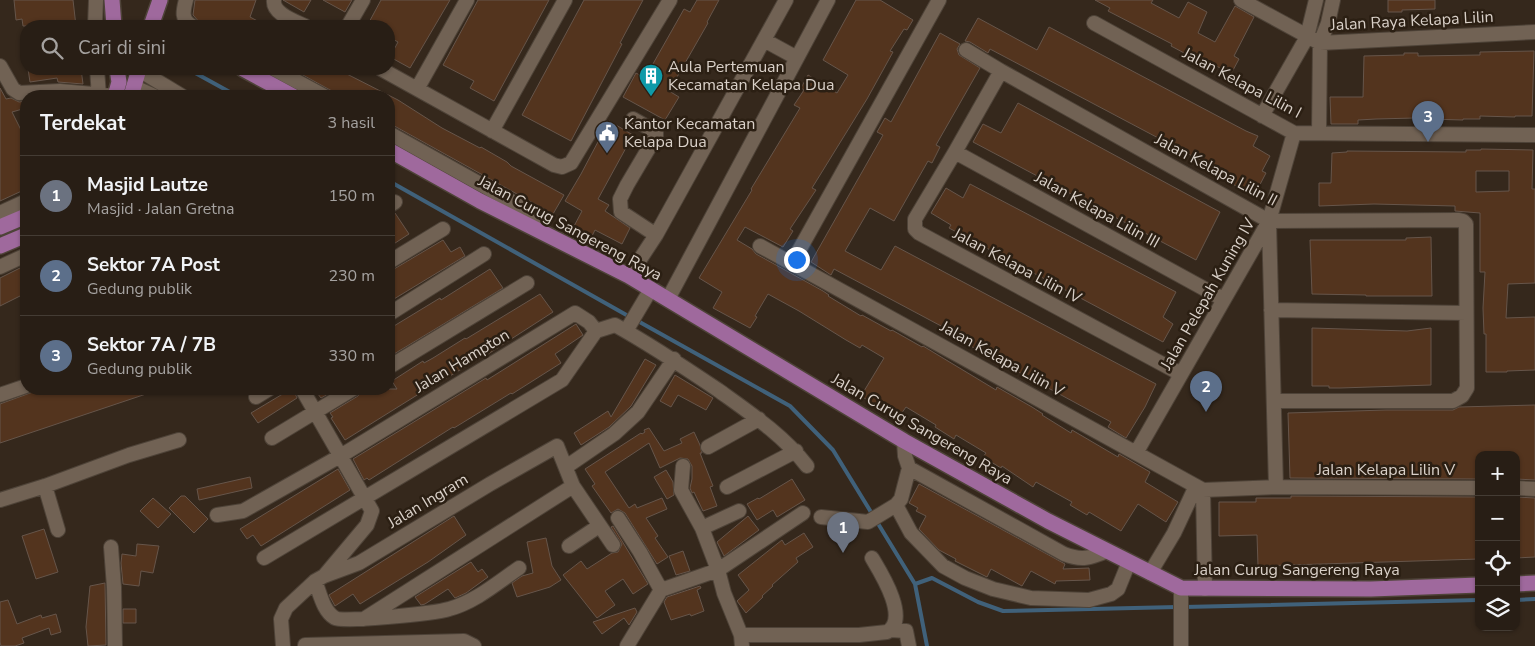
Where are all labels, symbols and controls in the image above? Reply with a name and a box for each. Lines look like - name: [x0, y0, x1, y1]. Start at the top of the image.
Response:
- street label: Jalan Raya Kelapa Lilin: [1329, 6, 1494, 36]
- search box: [20, 20, 395, 75]
- icon: search: [38, 34, 66, 62]
- text: Cari di sini: [78, 35, 166, 61]
- street label: Jalan Kelapa Lilin I: [1178, 42, 1305, 124]
- place label: Aula Pertemuan Kecamatan Kelapa Dua: [668, 56, 834, 96]
- building icon: Aula Pertemuan Kecamatan Kelapa Dua: [638, 63, 664, 97]
- pin: 3: [1412, 101, 1444, 142]
- text: Terdekat: [40, 109, 126, 137]
- text: 3 hasil: [328, 112, 375, 134]
- place label: Kantor Kecamatan Kelapa Dua: [624, 113, 755, 153]
- public building icon: Kantor Kecamatan Kelapa Dua: [594, 120, 620, 154]
- street label: Jalan Kelapa Lilin II: [1150, 128, 1281, 212]
- street label: Jalan Kelapa Lilin III: [1030, 166, 1164, 254]
- street label: Jalan Curug Sangereng Raya: [473, 170, 666, 286]
- text: Masjid Lautze: [87, 172, 208, 198]
- text: 1: [51, 185, 61, 207]
- text: 150 m: [328, 185, 375, 207]
- text: Masjid · Jalan Gretna: [87, 198, 235, 220]
- street label: Jalan Pelepah Kuning IV: [1155, 213, 1261, 375]
- street label: Jalan Kelapa Lilin IV: [948, 222, 1086, 310]
- your location: [784, 247, 810, 273]
- text: Sektor 7A Post: [87, 252, 220, 278]
- text: 2: [51, 265, 61, 287]
- text: 230 m: [328, 265, 375, 287]
- text: Gedung publik: [87, 278, 192, 300]
- street label: Jalan Kelapa Lilin V: [935, 315, 1069, 403]
- street label: Jalan Hampton: [410, 324, 514, 399]
- text: Sektor 7A / 7B: [87, 332, 216, 358]
- text: 3: [51, 345, 61, 367]
- text: 330 m: [328, 345, 375, 367]
- text: Gedung publik: [87, 358, 192, 380]
- street label: Jalan Curug Sangereng Raya: [827, 368, 1016, 490]
- pin: 2: [1190, 371, 1222, 412]
- map controls: [1475, 451, 1520, 631]
- button: +: [1475, 451, 1520, 496]
- street label: Jalan Kelapa Lilin V: [1316, 459, 1456, 481]
- street label: Jalan Ingram: [383, 468, 472, 534]
- button: −: [1475, 496, 1520, 541]
- pin: 1: [827, 512, 859, 553]
- button: locate: [1475, 541, 1520, 586]
- street label: Jalan Curug Sangereng Raya: [1193, 559, 1400, 581]
- button: layers: [1475, 586, 1520, 631]

